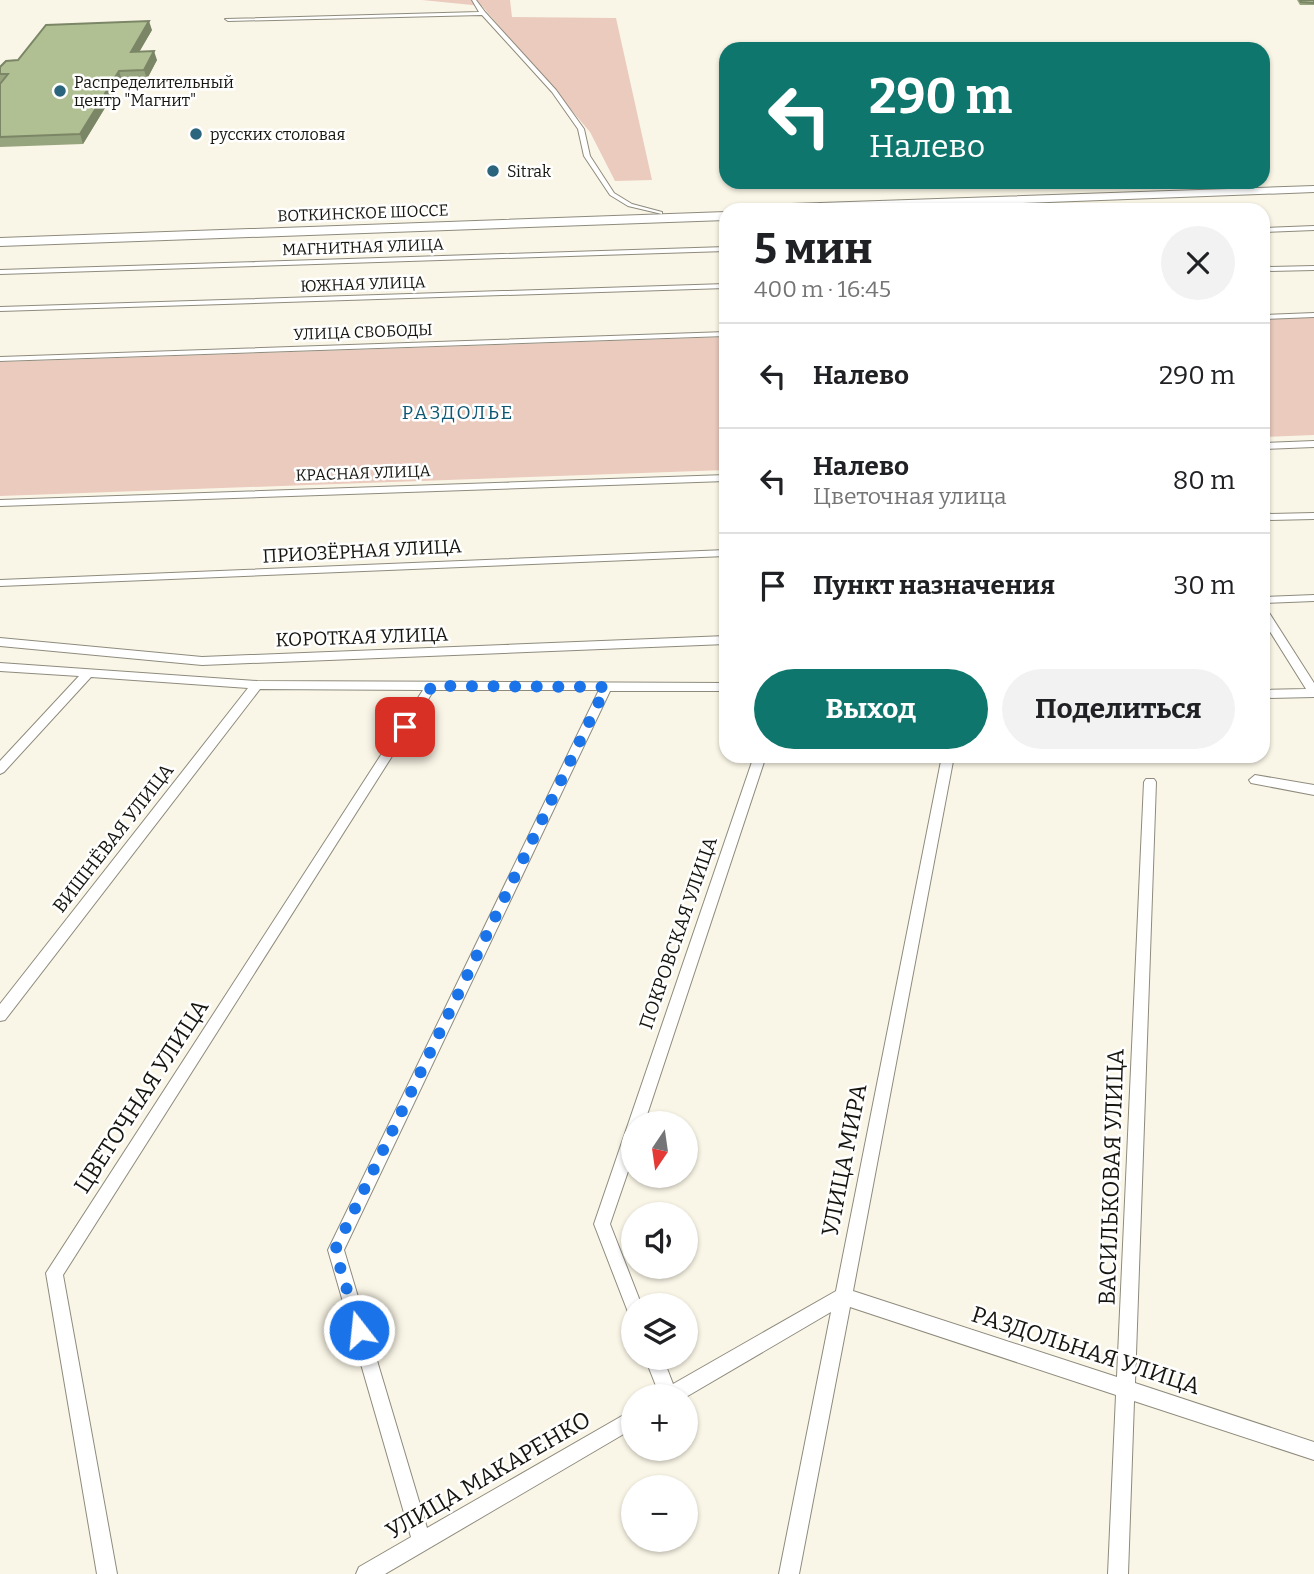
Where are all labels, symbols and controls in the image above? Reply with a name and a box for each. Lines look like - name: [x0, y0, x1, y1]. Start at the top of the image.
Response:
- text: 290 m: [869, 67, 1012, 126]
- icon: left: [754, 70, 845, 161]
- place label: Распределительный центр "Магнит": [74, 73, 234, 110]
- marker: Распределительный центр "Магнит": [52, 83, 68, 99]
- place label: русских столовая: [210, 125, 345, 144]
- marker: русских столовая: [188, 126, 204, 142]
- text: Налево: [869, 127, 985, 165]
- place label: Sitrak: [507, 162, 551, 181]
- marker: Sitrak: [485, 163, 501, 179]
- street label: ВОТКИНСКОЕ ШОССЕ: [277, 201, 449, 225]
- text: 5 мин: [754, 224, 873, 274]
- button: close: [1161, 226, 1235, 300]
- street label: МАГНИТНАЯ УЛИЦА: [282, 235, 445, 259]
- street label: ЮЖНАЯ УЛИЦА: [300, 272, 427, 296]
- text: 400 m · 16:45: [754, 275, 891, 303]
- street label: УЛИЦА СВОБОДЫ: [293, 320, 433, 344]
- icon: left: [754, 357, 792, 395]
- text: Налево: [813, 360, 909, 391]
- text: 290 m: [1159, 360, 1235, 391]
- district label: РАЗДОЛЬЕ: [402, 401, 514, 424]
- text: Налево: [813, 451, 909, 482]
- street label: КРАСНАЯ УЛИЦА: [295, 461, 432, 485]
- icon: left: [754, 462, 792, 500]
- text: 80 m: [1173, 465, 1235, 496]
- text: Цветочная улица: [813, 482, 1007, 510]
- street label: ПРИОЗЁРНАЯ УЛИЦА: [262, 534, 463, 568]
- icon: arrive: [754, 567, 792, 605]
- text: Пункт назначения: [813, 570, 1055, 601]
- text: 30 m: [1174, 570, 1235, 601]
- street label: КОРОТКАЯ УЛИЦА: [275, 622, 449, 652]
- button: Выход: [754, 669, 988, 749]
- button: Поделиться: [1002, 669, 1235, 749]
- pin: [375, 697, 435, 757]
- icon: arrive: [386, 708, 424, 746]
- street label: ВИШНЁВАЯ УЛИЦА: [48, 759, 179, 917]
- street label: ПОКРОВСКАЯ УЛИЦА: [634, 833, 722, 1032]
- street label: ЦВЕТОЧНАЯ УЛИЦА: [68, 993, 215, 1198]
- street label: ВАСИЛЬКОВАЯ УЛИЦА: [1093, 1047, 1129, 1306]
- street label: УЛИЦА МИРА: [815, 1081, 873, 1239]
- north arrow: [621, 1111, 698, 1188]
- map controls: [621, 1111, 698, 1552]
- button: sound: [621, 1202, 698, 1279]
- position arrow: [322, 1293, 396, 1367]
- button: layers: [621, 1293, 698, 1370]
- street label: РАЗДОЛЬНАЯ УЛИЦА: [968, 1300, 1204, 1400]
- button: +: [621, 1384, 698, 1461]
- street label: УЛИЦА МАКАРЕНКО: [381, 1405, 595, 1545]
- button: −: [621, 1475, 698, 1552]

